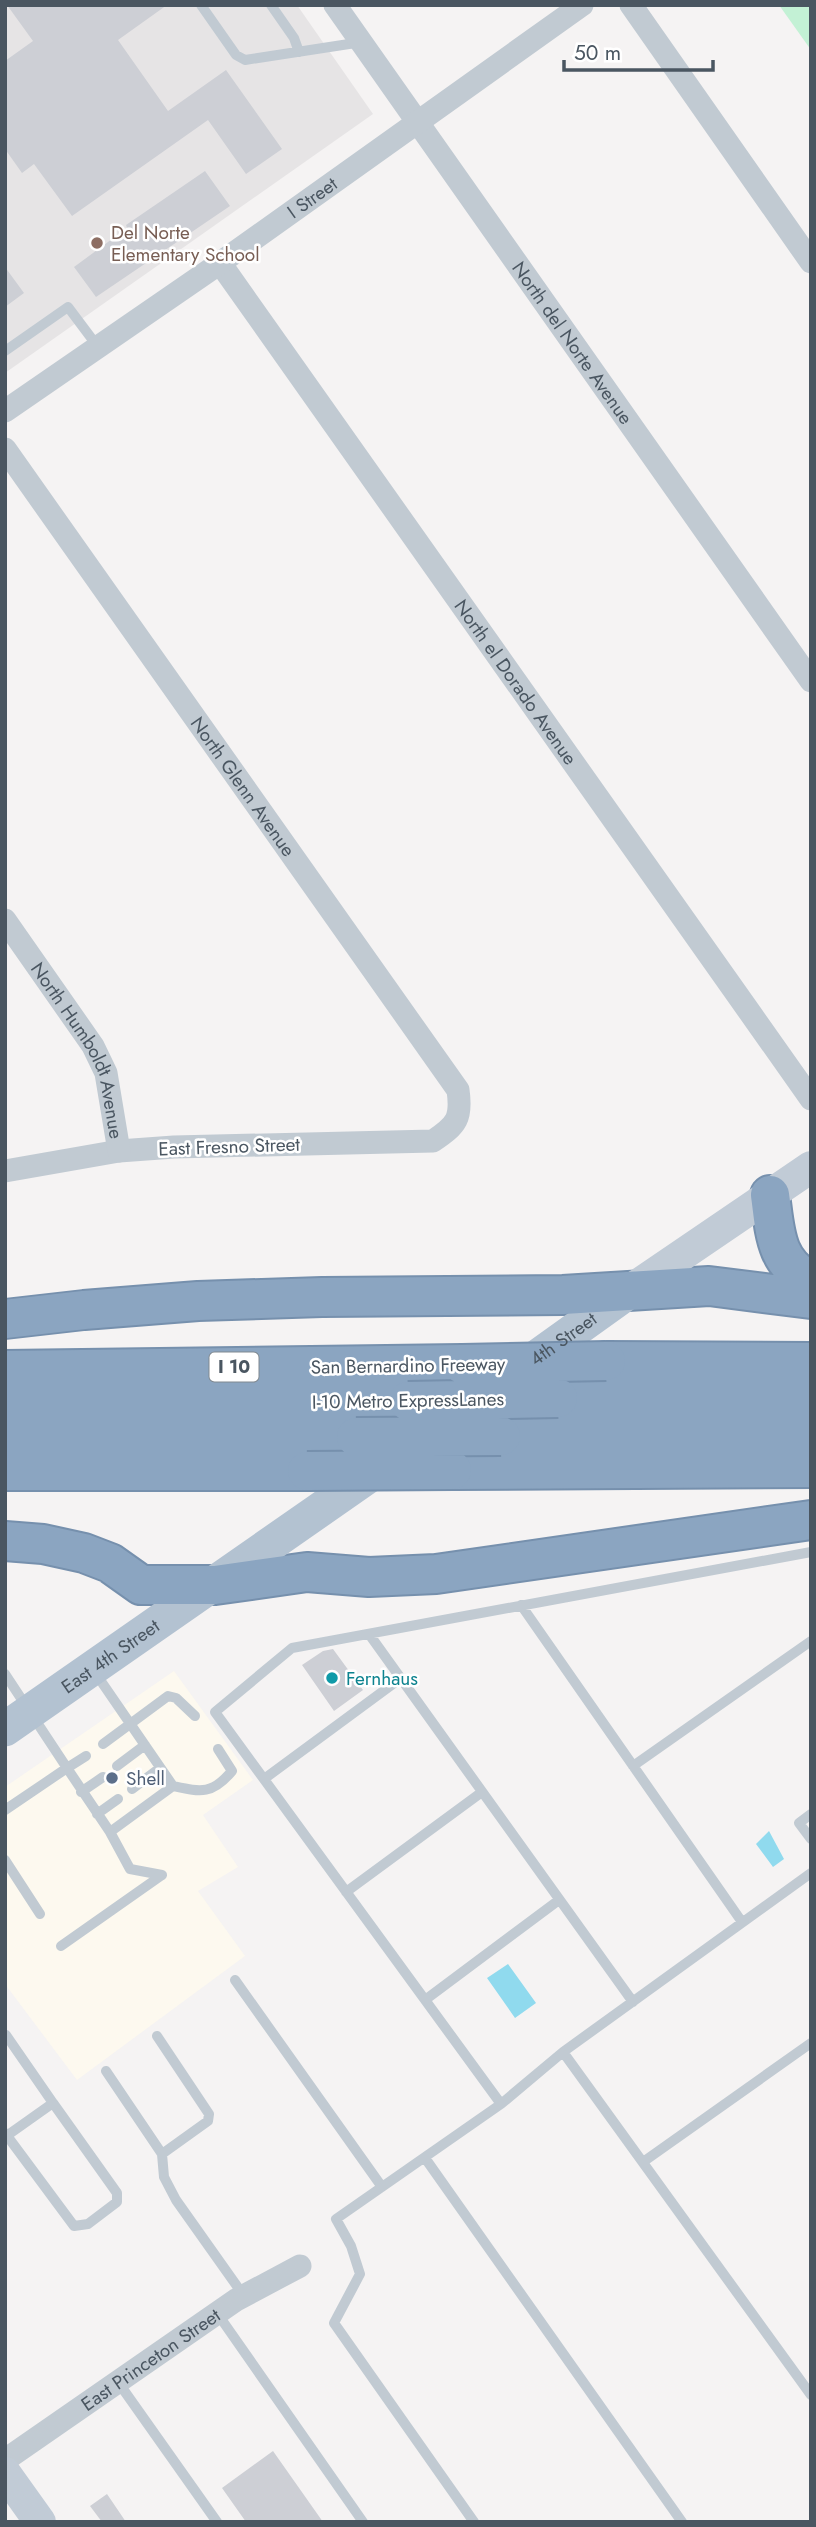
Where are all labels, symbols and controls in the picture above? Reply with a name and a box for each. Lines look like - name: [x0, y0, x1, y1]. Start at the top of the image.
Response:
- scale bar: [564, 28, 713, 72]
- text: 50 m: [574, 38, 621, 68]
- street label: I Street: [282, 170, 343, 225]
- place label: Del Norte Elementary School: [111, 219, 260, 268]
- marker: Del Norte Elementary School: [89, 235, 105, 251]
- street label: North del Norte Avenue: [506, 256, 639, 430]
- street label: North el Dorado Avenue: [448, 594, 584, 771]
- street label: North Glenn Avenue: [184, 711, 302, 862]
- street label: North Humboldt Avenue: [24, 957, 130, 1141]
- street label: East Fresno Street: [158, 1131, 301, 1162]
- street label: 4th Street: [524, 1305, 603, 1372]
- street label: San Bernardino Freeway: [311, 1350, 506, 1381]
- road number: I 10: [210, 1352, 258, 1382]
- street label: I-10 Metro ExpressLanes: [312, 1385, 505, 1416]
- street label: East 4th Street: [56, 1612, 165, 1700]
- place label: Fernhaus: [346, 1665, 418, 1692]
- marker: Fernhaus: [324, 1670, 340, 1686]
- place label: Shell: [126, 1765, 165, 1792]
- marker: Shell: [104, 1770, 120, 1786]
- street label: East Princeton Street: [76, 2302, 226, 2417]

